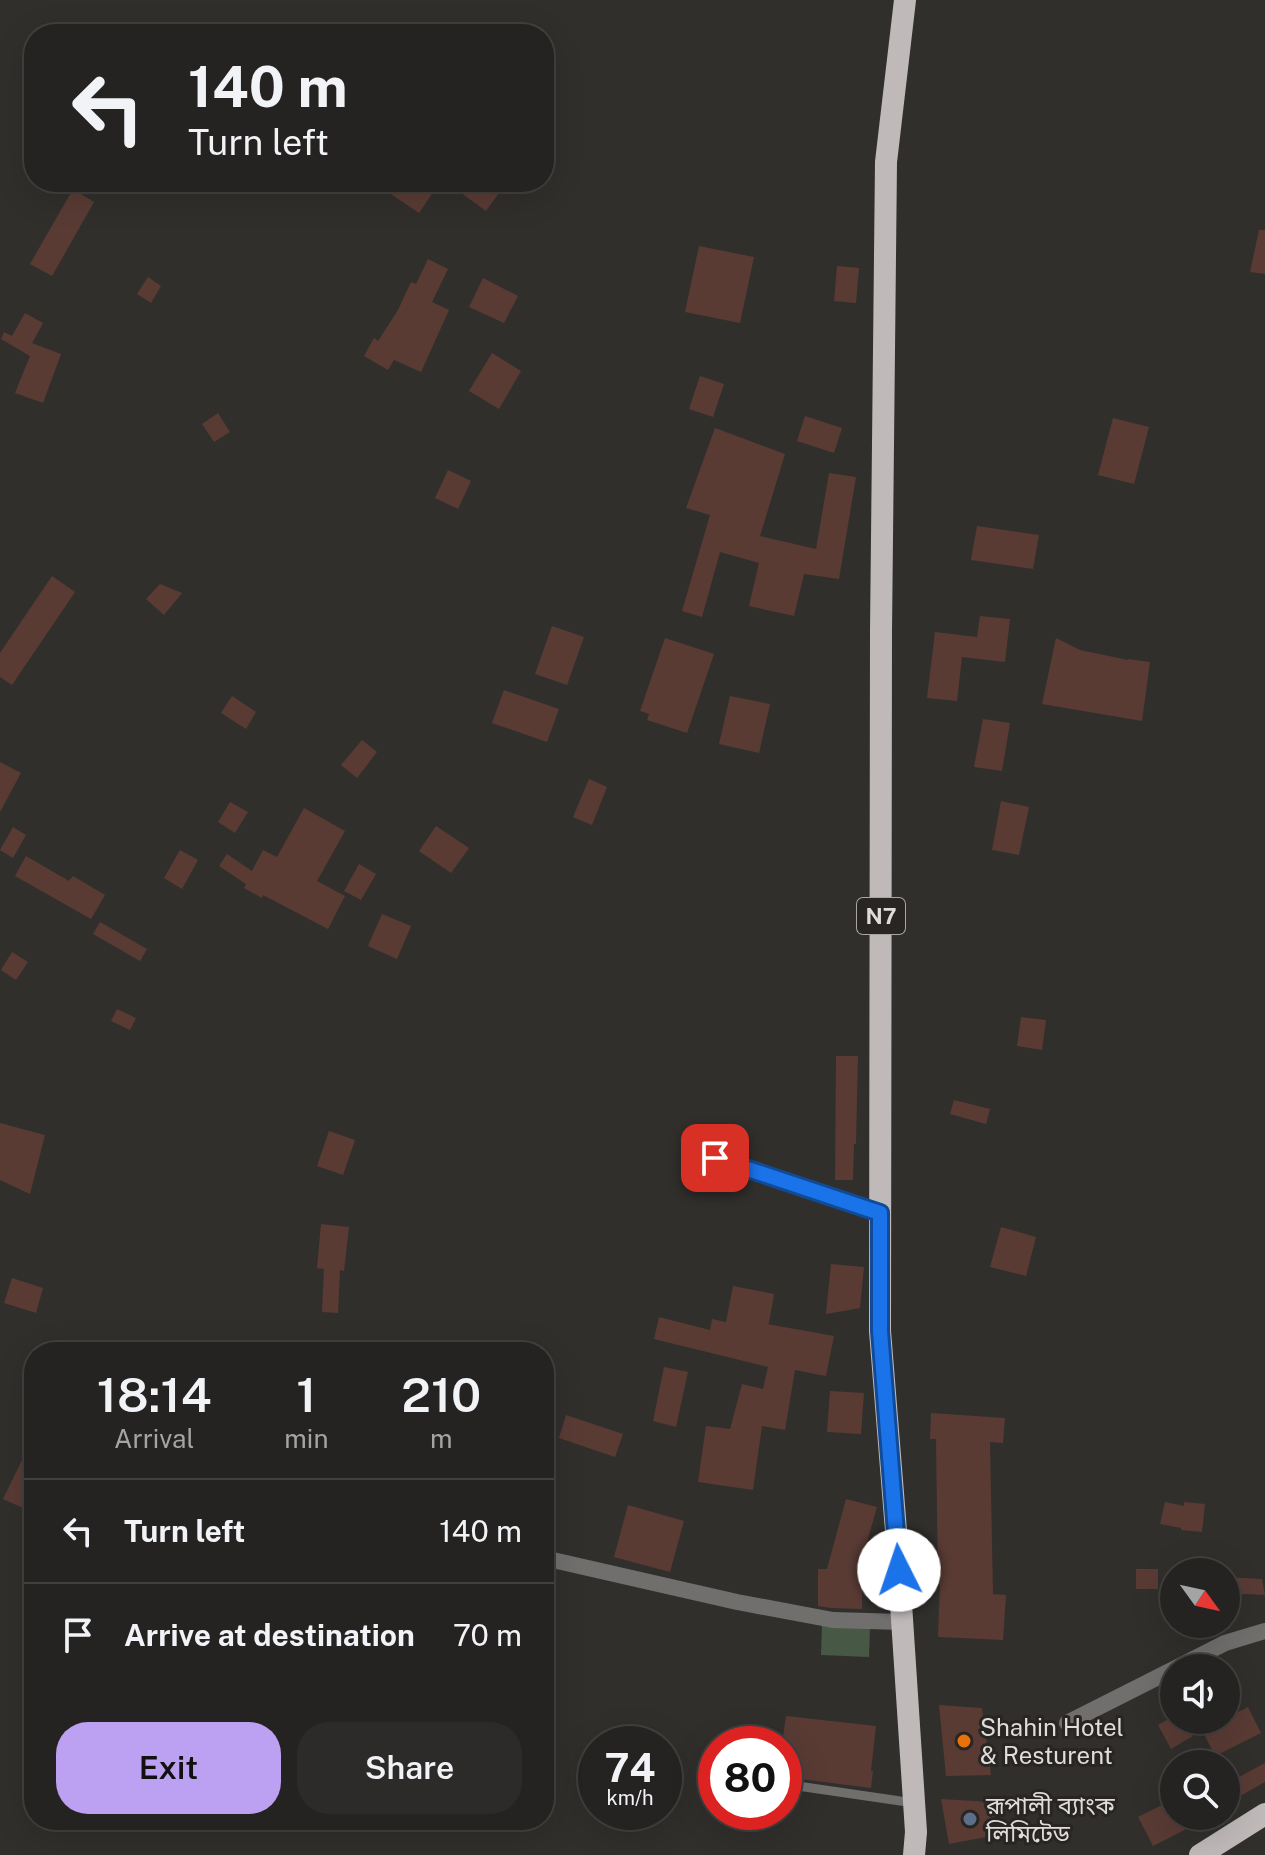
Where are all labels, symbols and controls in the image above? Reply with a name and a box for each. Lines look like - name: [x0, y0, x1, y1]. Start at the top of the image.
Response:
- text: 140 m: [188, 54, 348, 120]
- icon: left: [56, 56, 160, 160]
- text: Turn left: [188, 121, 329, 163]
- road number: N7: [857, 898, 905, 934]
- pin: [681, 1124, 749, 1192]
- icon: arrive: [693, 1136, 737, 1180]
- text: 18:14: [97, 1366, 212, 1423]
- text: 1: [296, 1366, 316, 1423]
- text: 210: [401, 1366, 481, 1423]
- text: Arrival: [114, 1423, 194, 1454]
- text: min: [284, 1423, 328, 1454]
- text: m: [430, 1423, 452, 1454]
- icon: left: [56, 1509, 100, 1553]
- text: Turn left: [124, 1513, 245, 1549]
- text: 140 m: [439, 1513, 522, 1549]
- position arrow: [857, 1528, 941, 1612]
- north arrow: [1160, 1558, 1240, 1638]
- map controls: [1160, 1558, 1240, 1830]
- icon: arrive: [56, 1613, 100, 1657]
- text: Arrive at destination: [124, 1617, 415, 1653]
- text: 70 m: [453, 1617, 522, 1653]
- button: sound: [1160, 1654, 1240, 1734]
- place label: Shahin Hotel & Resturent: [980, 1713, 1124, 1769]
- button: Exit: [56, 1722, 281, 1814]
- button: Share: [297, 1722, 522, 1814]
- speed limit sign: 80: [698, 1726, 802, 1830]
- marker: Shahin Hotel & Resturent: [955, 1732, 973, 1750]
- text: 74: [605, 1744, 655, 1791]
- button: search: [1160, 1750, 1240, 1830]
- text: km/h: [606, 1786, 654, 1810]
- place label: রূপালী ব্যাংক লিমিটেড: [985, 1791, 1115, 1847]
- marker: রূপালী ব্যাংক লিমিটেড: [961, 1810, 979, 1828]

